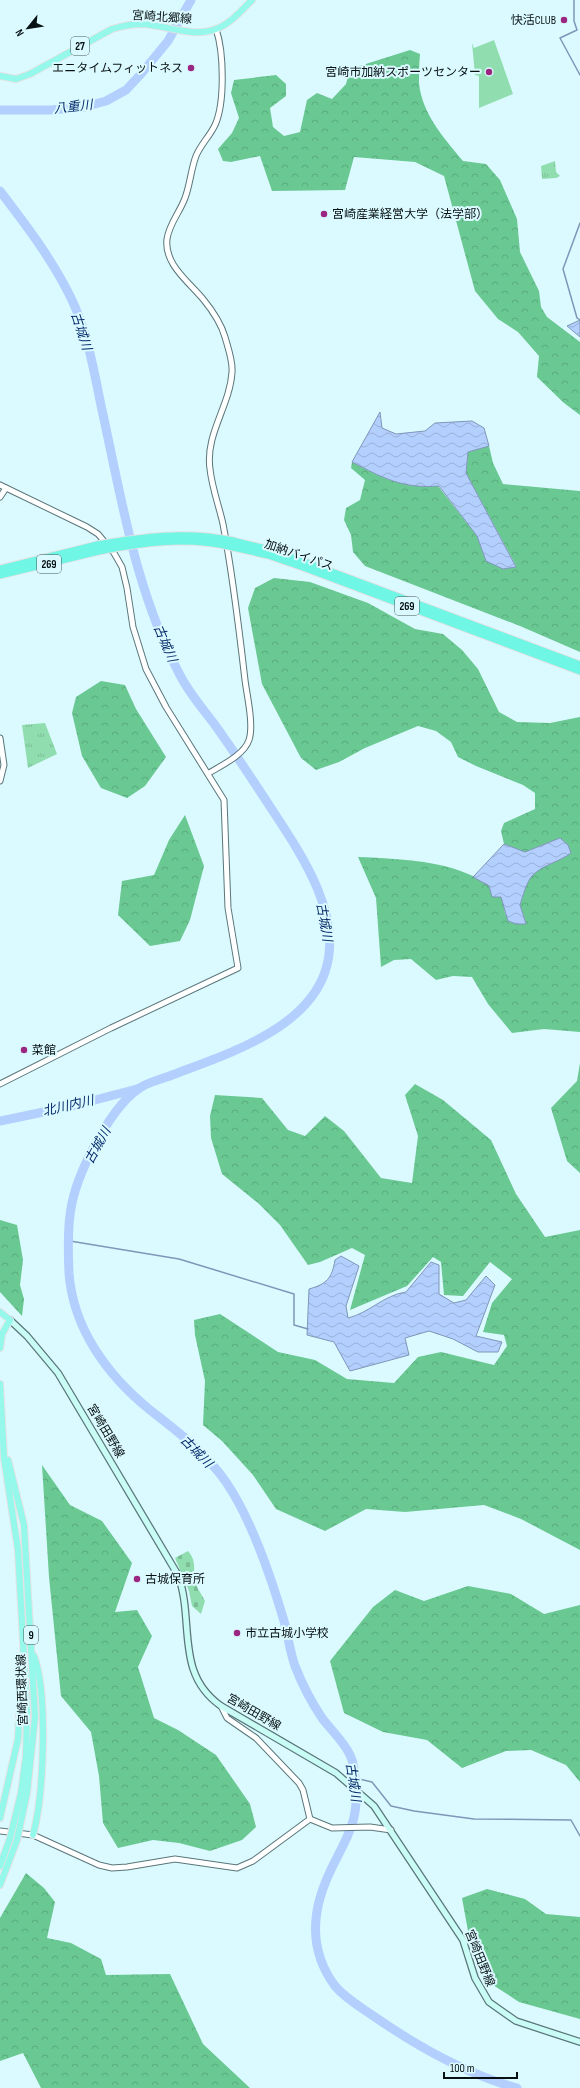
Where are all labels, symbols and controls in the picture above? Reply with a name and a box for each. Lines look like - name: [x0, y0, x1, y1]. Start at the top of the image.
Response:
- north arrow: [8, 8, 48, 48]
- street label: 宮崎北郷線: [132, 8, 192, 27]
- place label: 快活CLUB: [511, 13, 556, 28]
- marker: 快活CLUB: [559, 15, 569, 25]
- text: N: [13, 27, 27, 39]
- road number: 27: [71, 37, 89, 55]
- place label: エニタイムフィットネス: [52, 61, 183, 76]
- marker: エニタイムフィットネス: [186, 63, 196, 73]
- place label: 宮崎市加納スポーツセンター: [325, 65, 481, 80]
- marker: 宮崎市加納スポーツセンター: [484, 67, 494, 77]
- water label: 八重川: [53, 97, 95, 117]
- place label: 宮崎産業経営大学（法学部）: [332, 207, 488, 222]
- marker: 宮崎産業経営大学（法学部）: [319, 209, 329, 219]
- water label: 古城川: [67, 310, 95, 354]
- street label: 加納バイパス: [262, 537, 335, 574]
- road number: 269: [37, 555, 61, 573]
- road number: 269: [395, 597, 419, 615]
- water label: 古城川: [150, 622, 181, 666]
- water label: 古城川: [313, 902, 336, 945]
- place label: 菜館: [32, 1043, 56, 1058]
- marker: 菜館: [19, 1045, 29, 1055]
- water label: 北川内川: [41, 1092, 97, 1120]
- water label: 古城川: [81, 1123, 115, 1166]
- street label: 宮崎田野線: [84, 1402, 127, 1461]
- water label: 古城川: [177, 1432, 217, 1473]
- place label: 古城保育所: [145, 1572, 205, 1587]
- marker: 古城保育所: [132, 1574, 142, 1584]
- road number: 9: [24, 1626, 38, 1644]
- place label: 市立古城小学校: [245, 1626, 329, 1641]
- marker: 市立古城小学校: [232, 1628, 242, 1638]
- street label: 宮崎西環状線: [14, 1654, 31, 1726]
- street label: 宮崎田野線: [224, 1691, 283, 1734]
- water label: 古城川: [342, 1762, 364, 1805]
- street label: 宮崎田野線: [461, 1928, 498, 1989]
- scale bar: [444, 2054, 517, 2080]
- text: 100 m: [450, 2061, 475, 2076]

